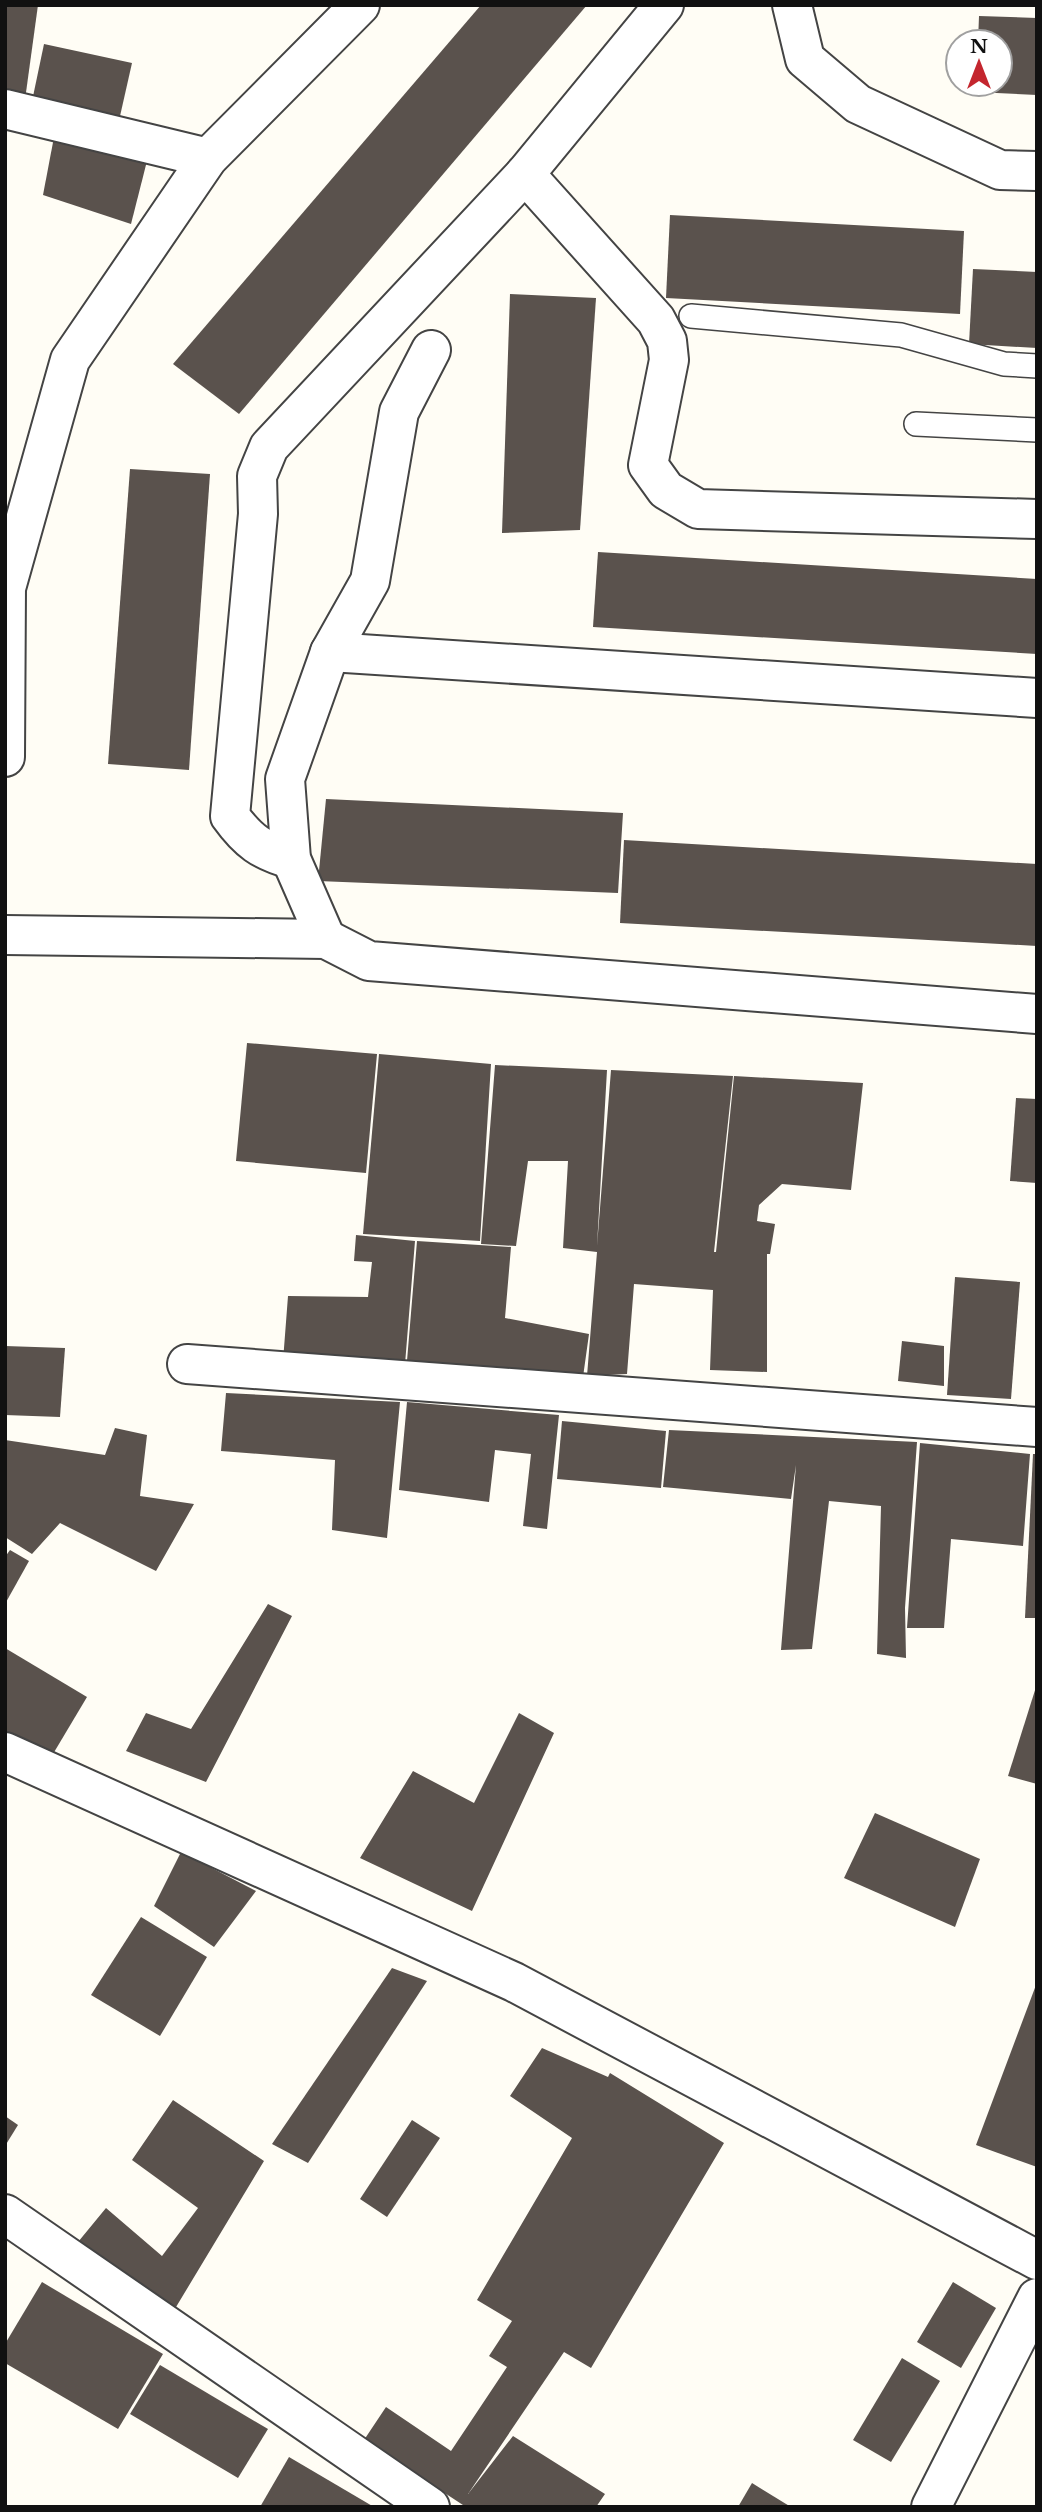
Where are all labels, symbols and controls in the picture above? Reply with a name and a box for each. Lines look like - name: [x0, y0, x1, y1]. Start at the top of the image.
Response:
- north arrow: [944, 28, 1014, 98]
- text: N: [970, 35, 988, 58]

